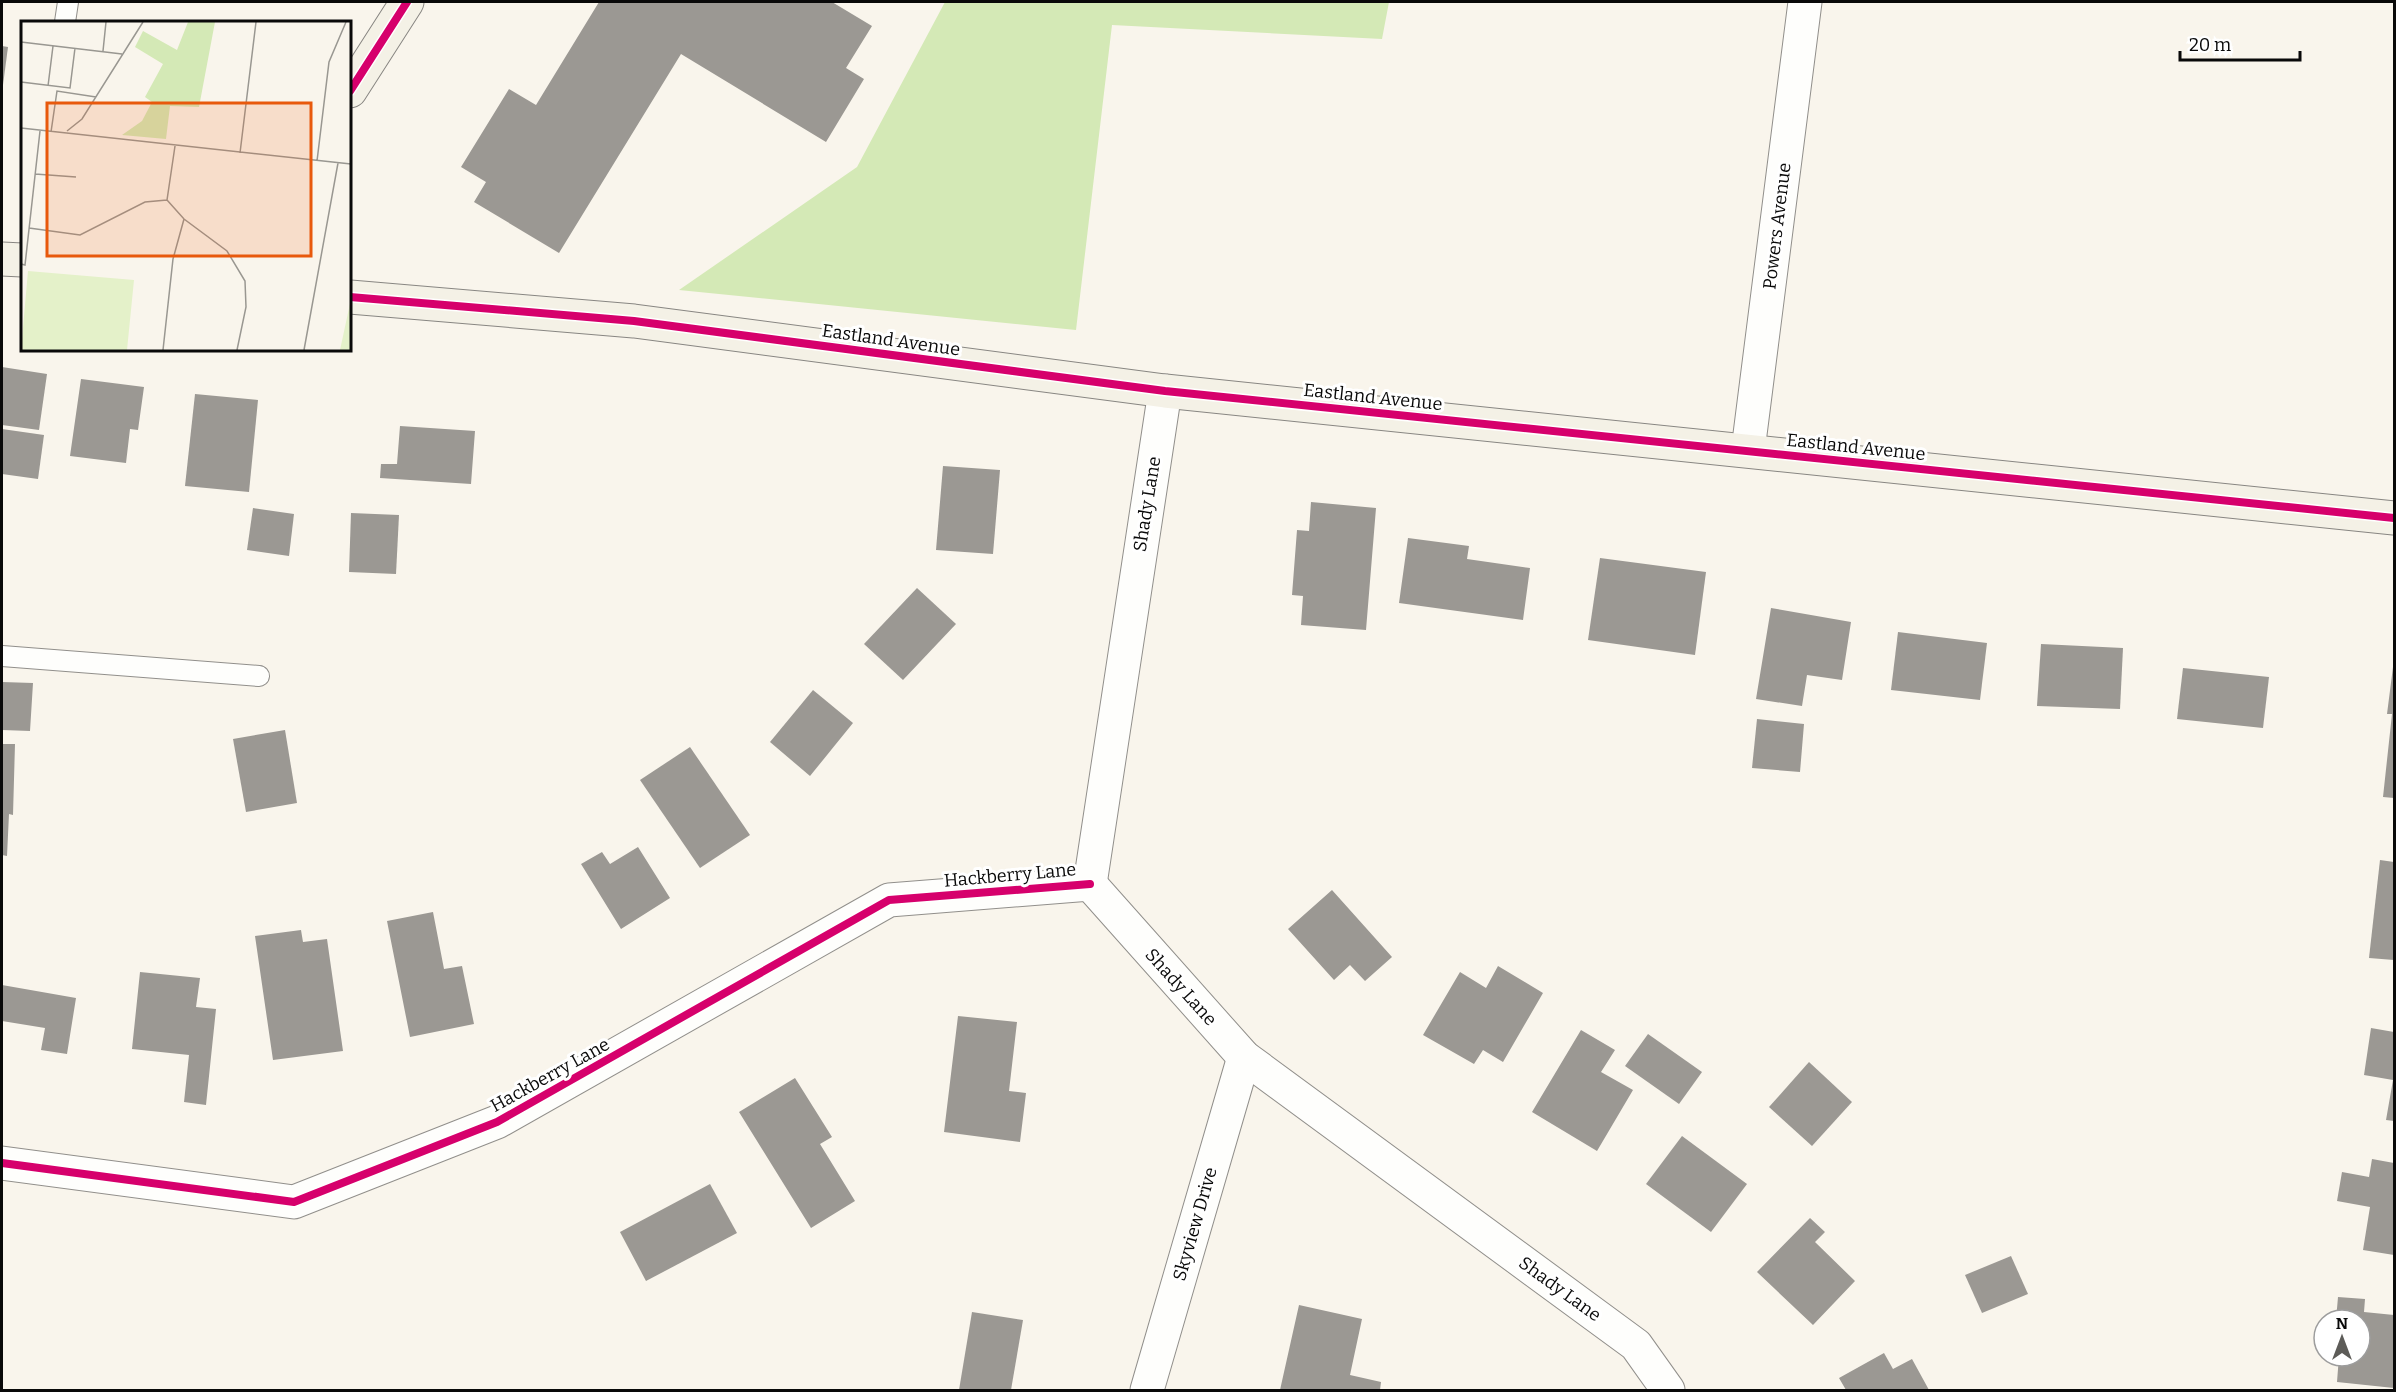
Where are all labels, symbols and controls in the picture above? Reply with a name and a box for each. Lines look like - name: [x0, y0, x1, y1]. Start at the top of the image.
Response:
- inset map: [21, 21, 351, 351]
- scale bar: [2180, 24, 2300, 62]
- text: 20 m: [2189, 34, 2231, 56]
- street label: Powers Avenue: [1758, 161, 1796, 291]
- street label: Eastland Avenue: [820, 319, 962, 361]
- street label: Eastland Avenue: [1303, 379, 1443, 415]
- street label: Eastland Avenue: [1786, 429, 1926, 465]
- street label: Shady Lane: [1129, 455, 1165, 553]
- street label: Hackberry Lane: [943, 858, 1077, 892]
- street label: Shady Lane: [1141, 944, 1221, 1030]
- street label: Hackberry Lane: [487, 1033, 613, 1117]
- street label: Skyview Drive: [1168, 1165, 1222, 1283]
- street label: Shady Lane: [1515, 1252, 1605, 1326]
- north arrow: [2312, 1308, 2372, 1368]
- text: N: [2336, 1314, 2348, 1333]

